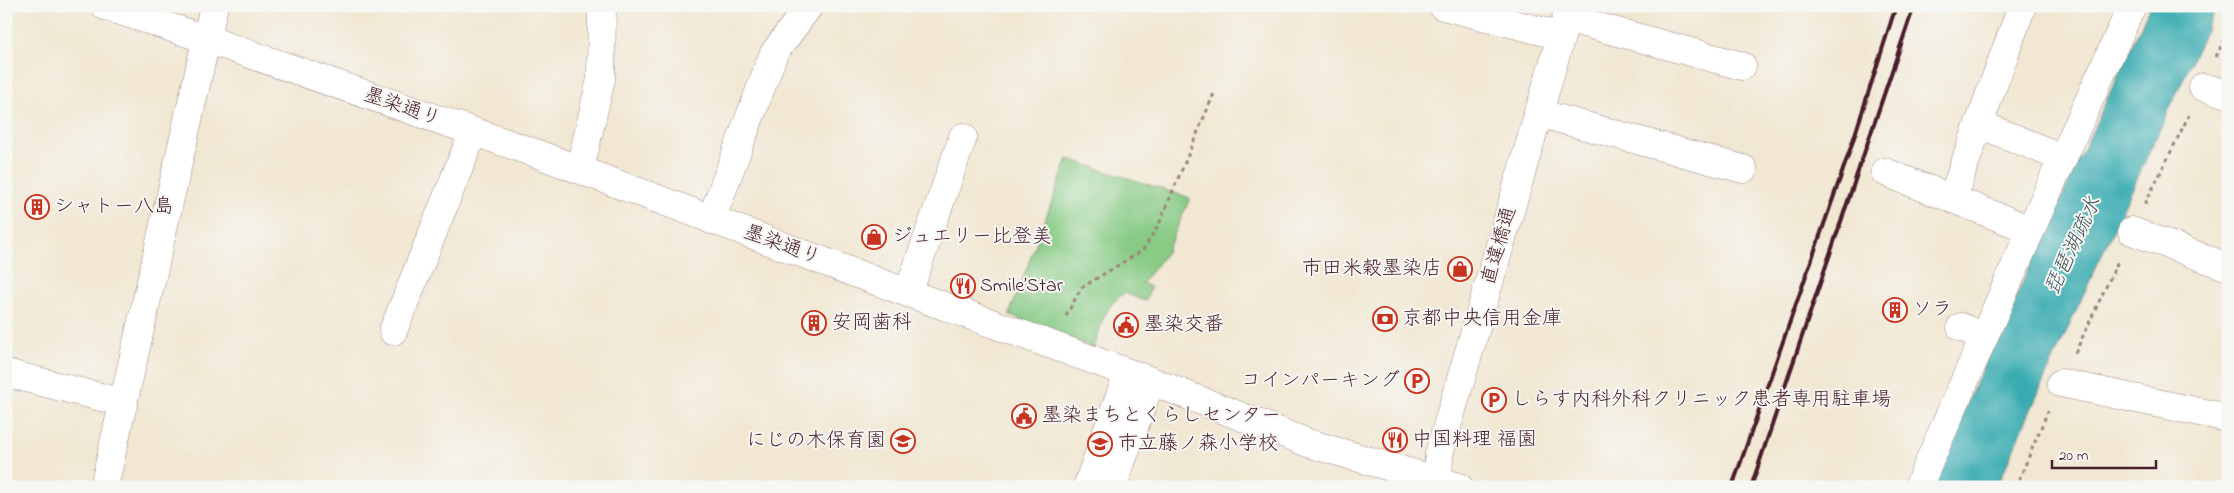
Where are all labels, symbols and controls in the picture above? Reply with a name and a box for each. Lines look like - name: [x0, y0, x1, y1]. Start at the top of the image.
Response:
- street label: 墨染通り: [359, 81, 445, 135]
- water label: 琵琶湖疏水: [2038, 192, 2110, 300]
- place label: シャトー八島: [54, 193, 174, 222]
- building icon: シャトー八島: [24, 194, 50, 220]
- street label: 直違橋通: [1475, 204, 1525, 288]
- street label: 墨染通り: [739, 219, 825, 273]
- place label: ジュエリー比登美: [892, 223, 1052, 252]
- shop icon: ジュエリー比登美: [861, 224, 887, 250]
- place label: 市田米穀墨染店: [1302, 255, 1442, 284]
- shop icon: 市田米穀墨染店: [1447, 256, 1473, 282]
- place label: Smile’Star: [980, 272, 1064, 301]
- restaurant icon: Smile’Star: [950, 273, 976, 299]
- place label: ソラ: [1912, 296, 1952, 325]
- building icon: ソラ: [1882, 297, 1908, 323]
- place label: 京都中央信用金庫: [1402, 305, 1562, 334]
- bank icon: 京都中央信用金庫: [1372, 306, 1398, 332]
- place label: 安岡歯科: [832, 309, 912, 338]
- building icon: 安岡歯科: [801, 310, 827, 336]
- place label: 墨染交番: [1144, 311, 1224, 340]
- public building icon: 墨染交番: [1113, 312, 1139, 338]
- place label: コインパーキング: [1241, 367, 1400, 396]
- parking icon: コインパーキング: [1404, 368, 1430, 394]
- place label: しらす内科外科クリニック患者専用駐車場: [1512, 386, 1891, 415]
- parking icon: しらす内科外科クリニック患者専用駐車場: [1481, 387, 1507, 413]
- place label: 墨染まちとくらしセンター: [1042, 402, 1281, 431]
- public building icon: 墨染まちとくらしセンター: [1011, 403, 1037, 429]
- place label: 中国料理 福園: [1412, 426, 1537, 455]
- place label: にじの木保育園: [746, 427, 886, 456]
- restaurant icon: 中国料理 福園: [1382, 427, 1408, 453]
- school or university icon: にじの木保育園: [890, 428, 916, 454]
- place label: 市立藤ノ森小学校: [1118, 430, 1278, 459]
- school or university icon: 市立藤ノ森小学校: [1087, 431, 1113, 457]
- scale bar: [2052, 438, 2155, 470]
- text: 20 m: [2059, 445, 2089, 467]

